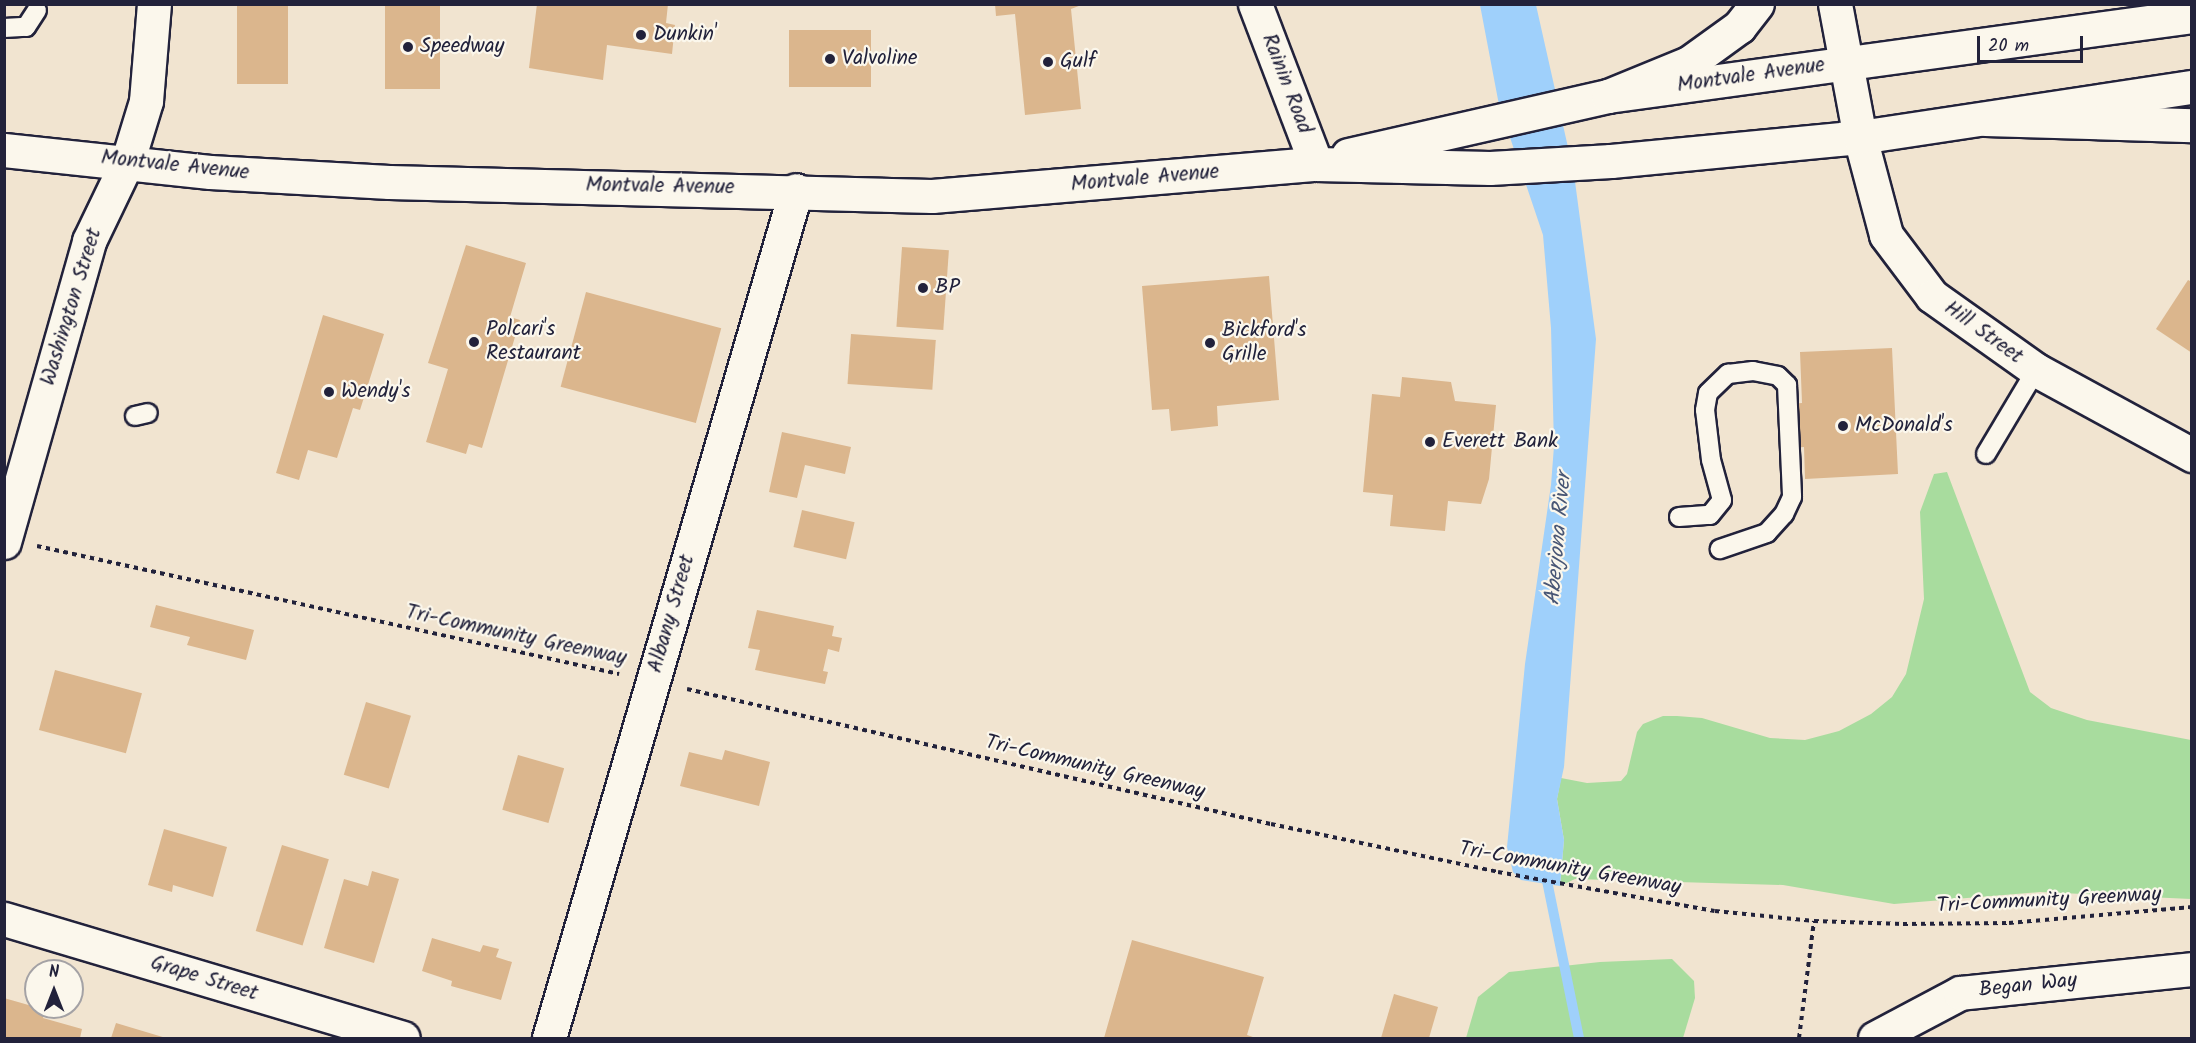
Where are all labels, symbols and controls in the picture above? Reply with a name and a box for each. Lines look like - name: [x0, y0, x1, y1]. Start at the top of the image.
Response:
- place label: Dunkin': [653, 22, 717, 48]
- scale bar: [1980, 24, 2086, 62]
- marker: Dunkin': [634, 28, 648, 42]
- street label: Rainin Road: [1255, 30, 1317, 138]
- text: 20 m: [1988, 32, 2029, 61]
- place label: Speedway: [420, 34, 504, 60]
- marker: Speedway: [401, 40, 415, 54]
- place label: Valvoline: [842, 46, 917, 72]
- place label: Gulf: [1060, 49, 1096, 75]
- marker: Valvoline: [823, 52, 837, 66]
- street label: Montvale Avenue: [1675, 53, 1827, 99]
- marker: Gulf: [1041, 55, 1055, 69]
- street label: Montvale Avenue: [100, 146, 250, 186]
- street label: Montvale Avenue: [1070, 160, 1220, 198]
- street label: Montvale Avenue: [585, 173, 735, 201]
- street label: Washington Street: [36, 225, 108, 389]
- place label: BP: [935, 275, 960, 301]
- marker: BP: [916, 281, 930, 295]
- street label: Hill Street: [1939, 296, 2027, 370]
- place label: Polcari's Restaurant: [486, 317, 581, 367]
- place label: Bickford's Grille: [1222, 318, 1306, 368]
- marker: Polcari's Restaurant: [467, 335, 481, 349]
- marker: Bickford's Grille: [1203, 336, 1217, 350]
- place label: Wendy's: [341, 379, 410, 405]
- marker: Wendy's: [322, 385, 336, 399]
- place label: McDonald's: [1855, 413, 1953, 439]
- marker: McDonald's: [1836, 419, 1850, 433]
- place label: Everett Bank: [1442, 429, 1558, 455]
- marker: Everett Bank: [1423, 435, 1437, 449]
- water label: Aberjona River: [1540, 472, 1578, 606]
- street label: Albany Street: [643, 552, 701, 676]
- street label: Tri-Community Greenway: [403, 600, 629, 672]
- street label: Tri-Community Greenway: [983, 730, 1207, 806]
- street label: Tri-Community Greenway: [1457, 837, 1683, 901]
- street label: Tri-Community Greenway: [1936, 883, 2162, 919]
- street label: Grape Street: [147, 951, 261, 1007]
- north arrow: [24, 959, 84, 1019]
- text: N: [49, 960, 59, 985]
- street label: Began Way: [1978, 968, 2078, 1004]

